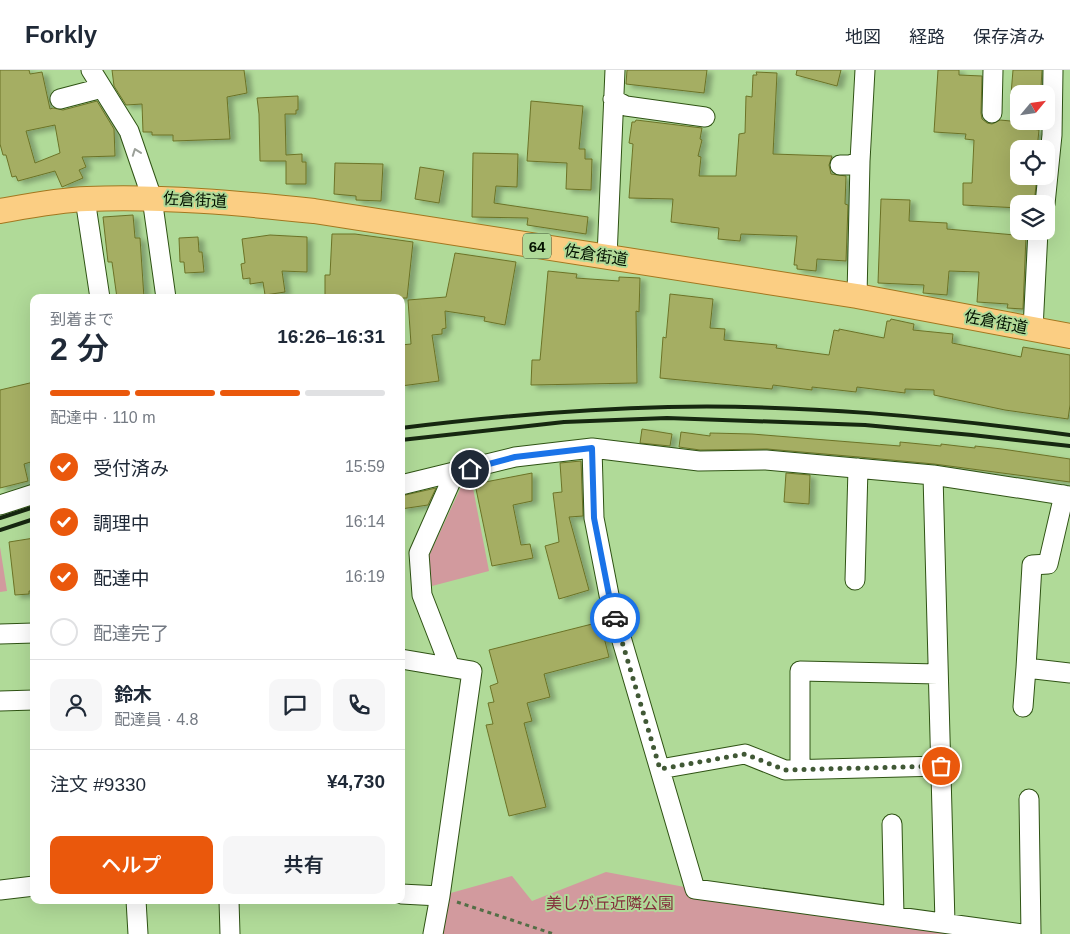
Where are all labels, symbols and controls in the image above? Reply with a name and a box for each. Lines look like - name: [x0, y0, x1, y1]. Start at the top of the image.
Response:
- text: Forkly: [25, 21, 97, 48]
- text: 地図: [845, 27, 881, 47]
- text: 経路: [909, 27, 945, 47]
- text: 保存済み: [973, 27, 1045, 47]
- north arrow: [1010, 85, 1055, 130]
- map controls: [1010, 85, 1055, 240]
- button: locate: [1010, 140, 1055, 185]
- one-way arrow: [132, 148, 142, 157]
- street label: 佐倉街道: [163, 190, 227, 210]
- button: layers: [1010, 195, 1055, 240]
- road number: 64: [523, 234, 551, 258]
- street label: 佐倉街道: [563, 242, 629, 268]
- street label: 佐倉街道: [963, 308, 1029, 336]
- text: 到着まで: [50, 311, 114, 328]
- text: 16:26–16:31: [277, 326, 385, 347]
- text: 2 分: [50, 331, 109, 367]
- text: 配達中 · 110 m: [50, 409, 156, 426]
- pin: [449, 448, 491, 490]
- icon: check: [50, 453, 78, 481]
- icon: home: [456, 455, 484, 483]
- text: 受付済み: [93, 458, 169, 479]
- text: 15:59: [345, 458, 385, 475]
- icon: check: [50, 508, 78, 536]
- text: 調理中: [93, 513, 150, 534]
- text: 16:14: [345, 513, 385, 530]
- icon: check: [50, 563, 78, 591]
- text: 配達中: [93, 568, 150, 589]
- text: 16:19: [345, 568, 385, 585]
- courier: [590, 593, 640, 643]
- icon: car: [601, 604, 629, 632]
- text: 配達完了: [93, 623, 169, 644]
- button: person: [50, 679, 102, 731]
- button: chat: [269, 679, 321, 731]
- button: phone: [333, 679, 385, 731]
- text: 鈴木: [114, 684, 152, 705]
- text: 配達員 · 4.8: [114, 711, 198, 728]
- pin: [920, 745, 962, 787]
- icon: bag: [927, 752, 955, 780]
- text: ¥4,730: [327, 771, 385, 792]
- text: 注文 #9330: [50, 774, 146, 795]
- button: ヘルプ: [50, 836, 213, 894]
- button: 共有: [223, 836, 385, 894]
- park label: 美しが丘近隣公園: [546, 895, 674, 912]

